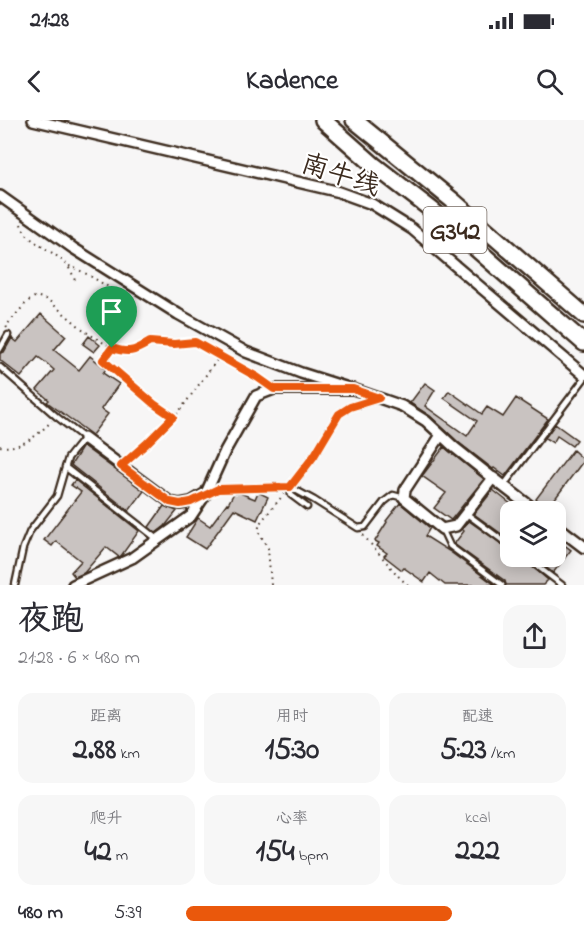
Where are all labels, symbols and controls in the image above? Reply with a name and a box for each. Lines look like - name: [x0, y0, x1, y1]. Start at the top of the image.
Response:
- text: 21:28: [30, 5, 69, 37]
- text: Kadence: [246, 62, 338, 101]
- icon: back: [18, 65, 51, 98]
- icon: search: [533, 65, 566, 98]
- street label: 南牛线: [296, 145, 385, 207]
- road number: G342: [424, 207, 486, 253]
- pin: [86, 286, 137, 348]
- icon: arrive: [95, 295, 128, 328]
- map controls: [500, 501, 566, 567]
- button: layers: [500, 501, 566, 567]
- text: 夜跑: [18, 597, 84, 645]
- button: share: [503, 605, 566, 668]
- text: 21:28 · 6 × 480 m: [18, 644, 140, 673]
- text: 距离: [90, 705, 122, 729]
- text: 用时: [276, 705, 308, 729]
- text: 配速: [462, 705, 494, 729]
- text: 2.88: [73, 729, 116, 773]
- text: 15:30: [265, 729, 319, 773]
- text: 5:23: [440, 729, 487, 773]
- text: km: [116, 742, 140, 766]
- text: /km: [487, 742, 515, 766]
- text: kcal: [465, 806, 490, 830]
- text: 爬升: [90, 807, 122, 831]
- text: 心率: [276, 807, 308, 831]
- text: 222: [455, 830, 500, 874]
- text: 42: [84, 831, 112, 875]
- text: 154: [256, 831, 295, 875]
- text: m: [112, 844, 128, 868]
- text: bpm: [295, 844, 328, 868]
- text: 480 m: [18, 899, 63, 928]
- text: 5:39: [114, 899, 141, 928]

